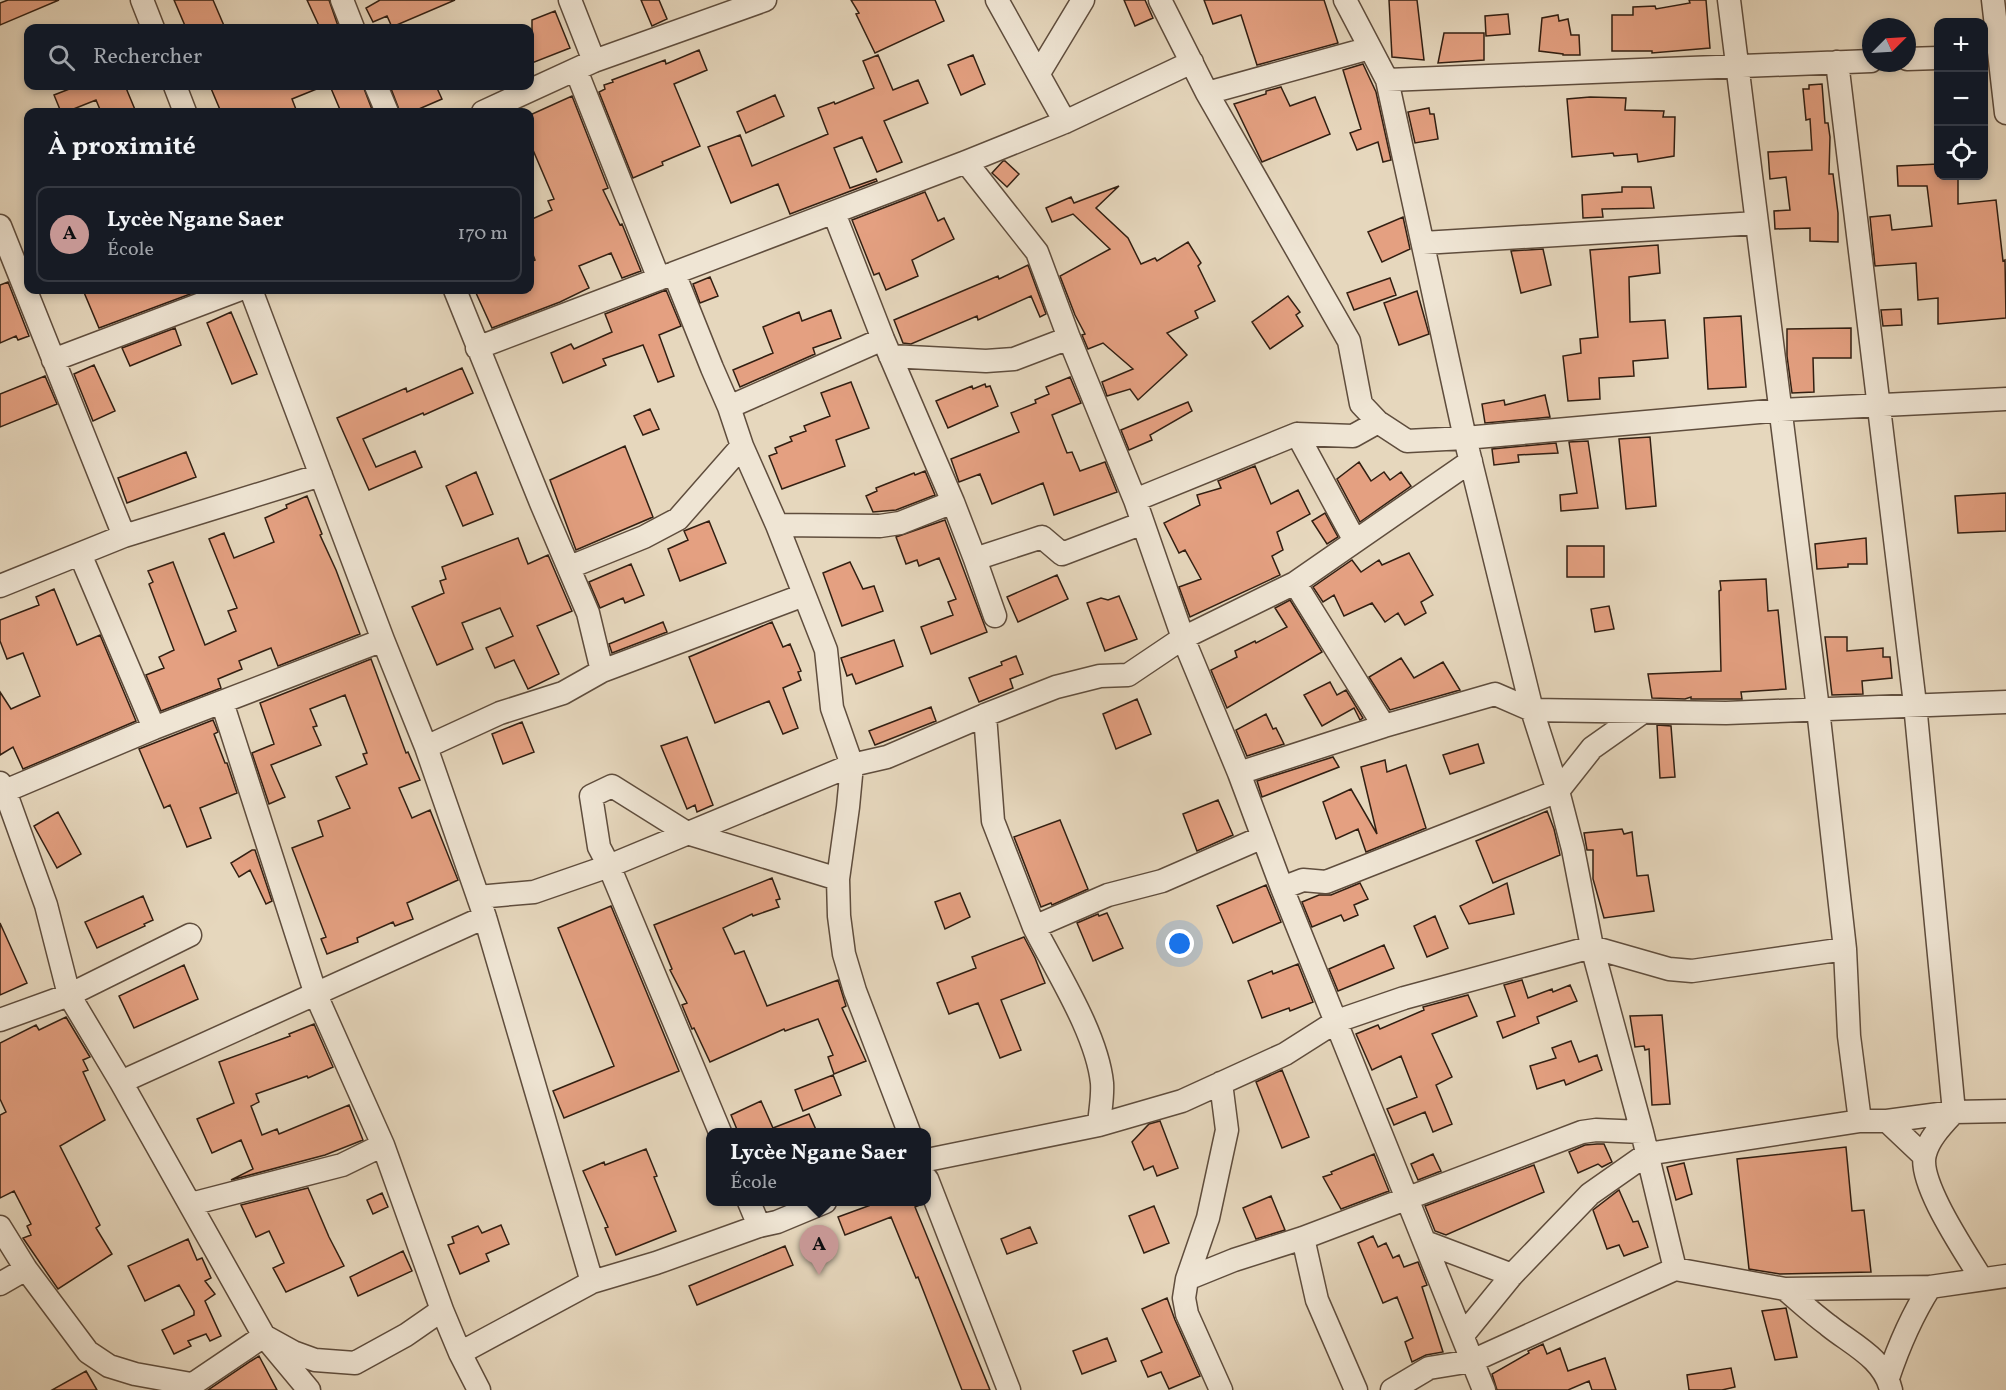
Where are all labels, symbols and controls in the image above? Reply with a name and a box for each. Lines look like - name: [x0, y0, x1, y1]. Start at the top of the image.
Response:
- north arrow: [1862, 18, 1916, 72]
- map controls: [1934, 18, 1988, 180]
- button: +: [1934, 18, 1988, 72]
- search box: [24, 24, 534, 90]
- icon: search: [45, 41, 78, 74]
- text: Rechercher: [93, 42, 202, 73]
- button: −: [1934, 72, 1988, 126]
- button: locate: [1934, 126, 1988, 180]
- text: À proximité: [48, 129, 196, 165]
- text: Lycèe Ngane Saer: [107, 205, 284, 236]
- text: A: [62, 220, 77, 248]
- text: 170 m: [458, 220, 508, 248]
- text: École: [107, 236, 154, 264]
- your location: [1165, 929, 1194, 958]
- popup: [706, 1128, 931, 1206]
- text: Lycèe Ngane Saer: [730, 1138, 907, 1169]
- text: École: [730, 1169, 777, 1197]
- pin: A: [800, 1226, 838, 1275]

